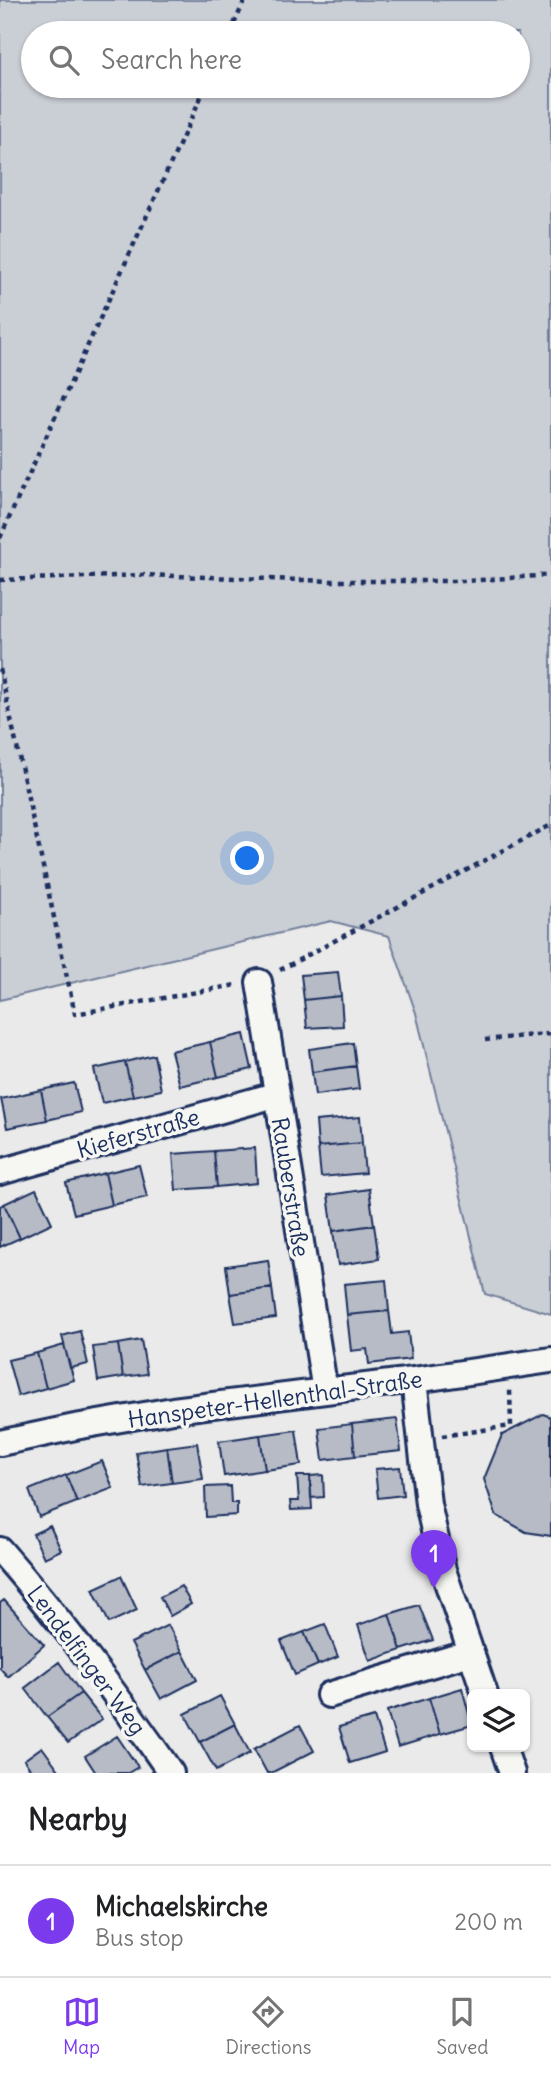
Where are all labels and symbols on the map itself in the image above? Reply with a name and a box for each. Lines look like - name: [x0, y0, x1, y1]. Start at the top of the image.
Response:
- your location: [230, 841, 264, 875]
- street label: Kieferstraße: [73, 1102, 203, 1164]
- street label: Rauberstraße: [266, 1115, 316, 1259]
- street label: Hanspeter-Hellenthal-Straße: [126, 1364, 424, 1434]
- pin: 1: [411, 1530, 457, 1588]
- street label: Lendelfinger Weg: [21, 1579, 153, 1741]

